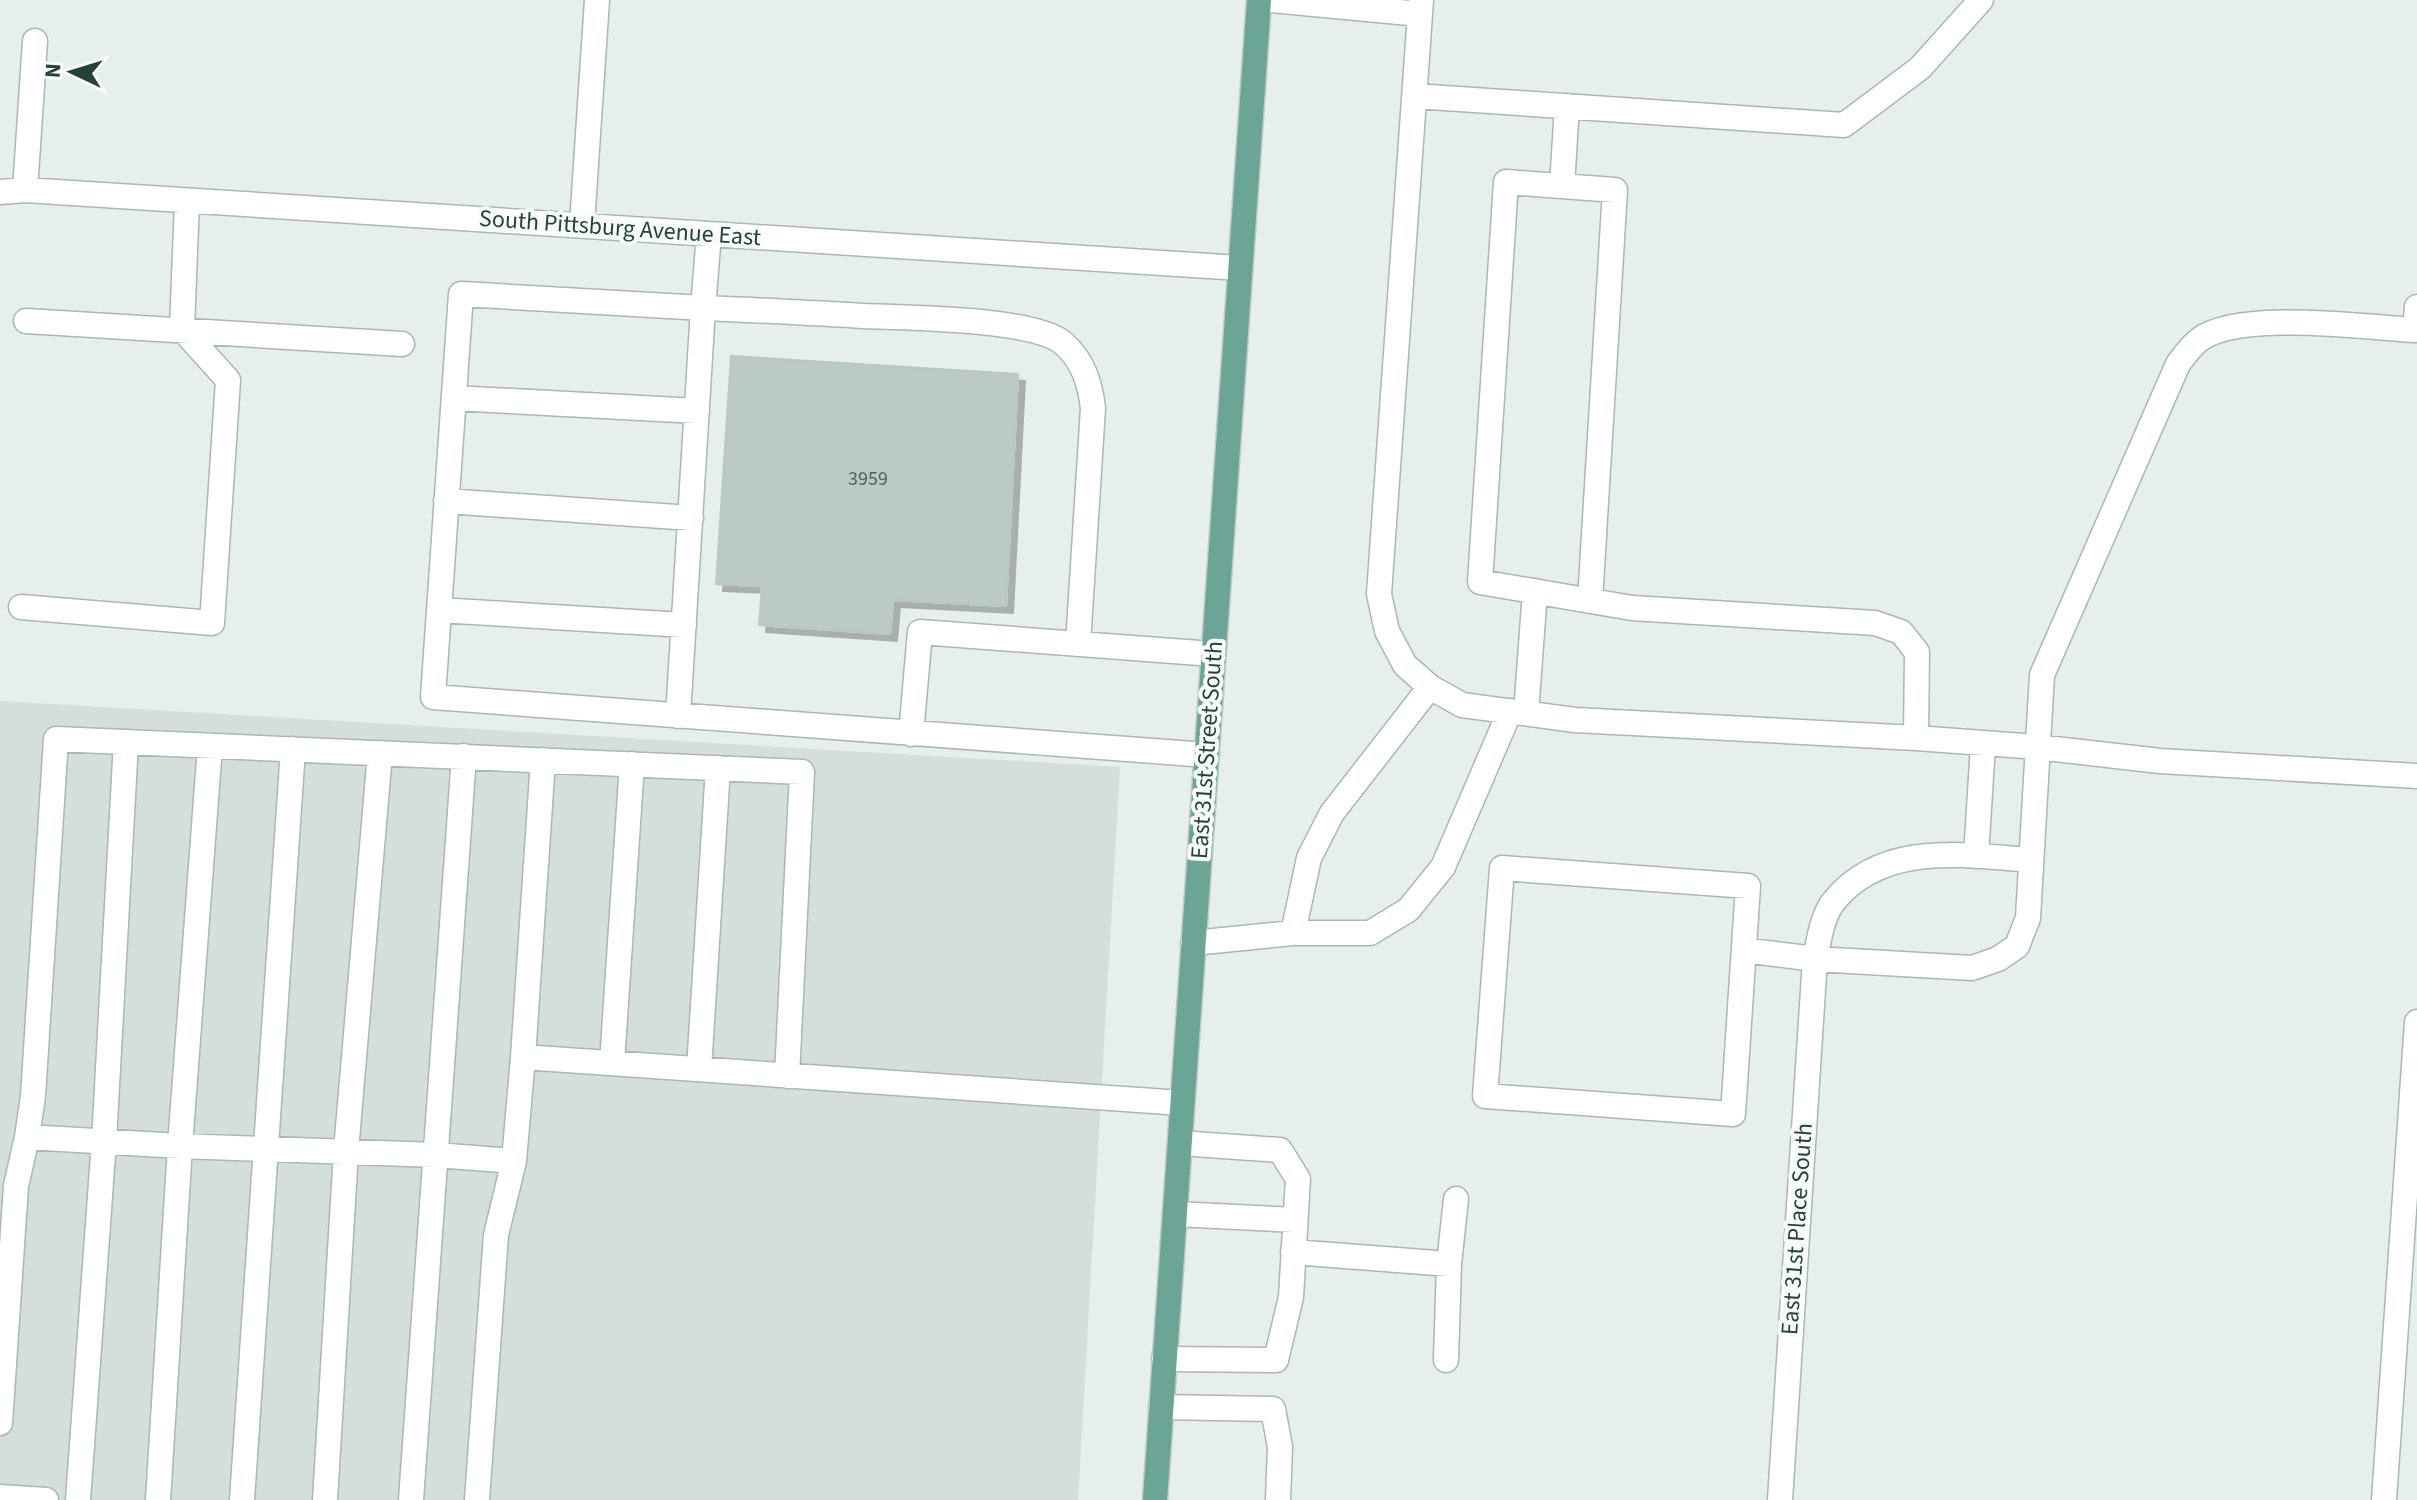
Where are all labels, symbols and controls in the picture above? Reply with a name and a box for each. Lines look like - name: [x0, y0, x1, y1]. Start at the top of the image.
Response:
- north arrow: [32, 32, 112, 112]
- text: N: [37, 62, 70, 79]
- street label: South Pittsburg Avenue East: [478, 201, 762, 255]
- house number: 3959: [848, 465, 888, 493]
- street label: East 31st Street South: [1182, 640, 1232, 860]
- street label: East 31st Place South: [1772, 1122, 1822, 1336]

